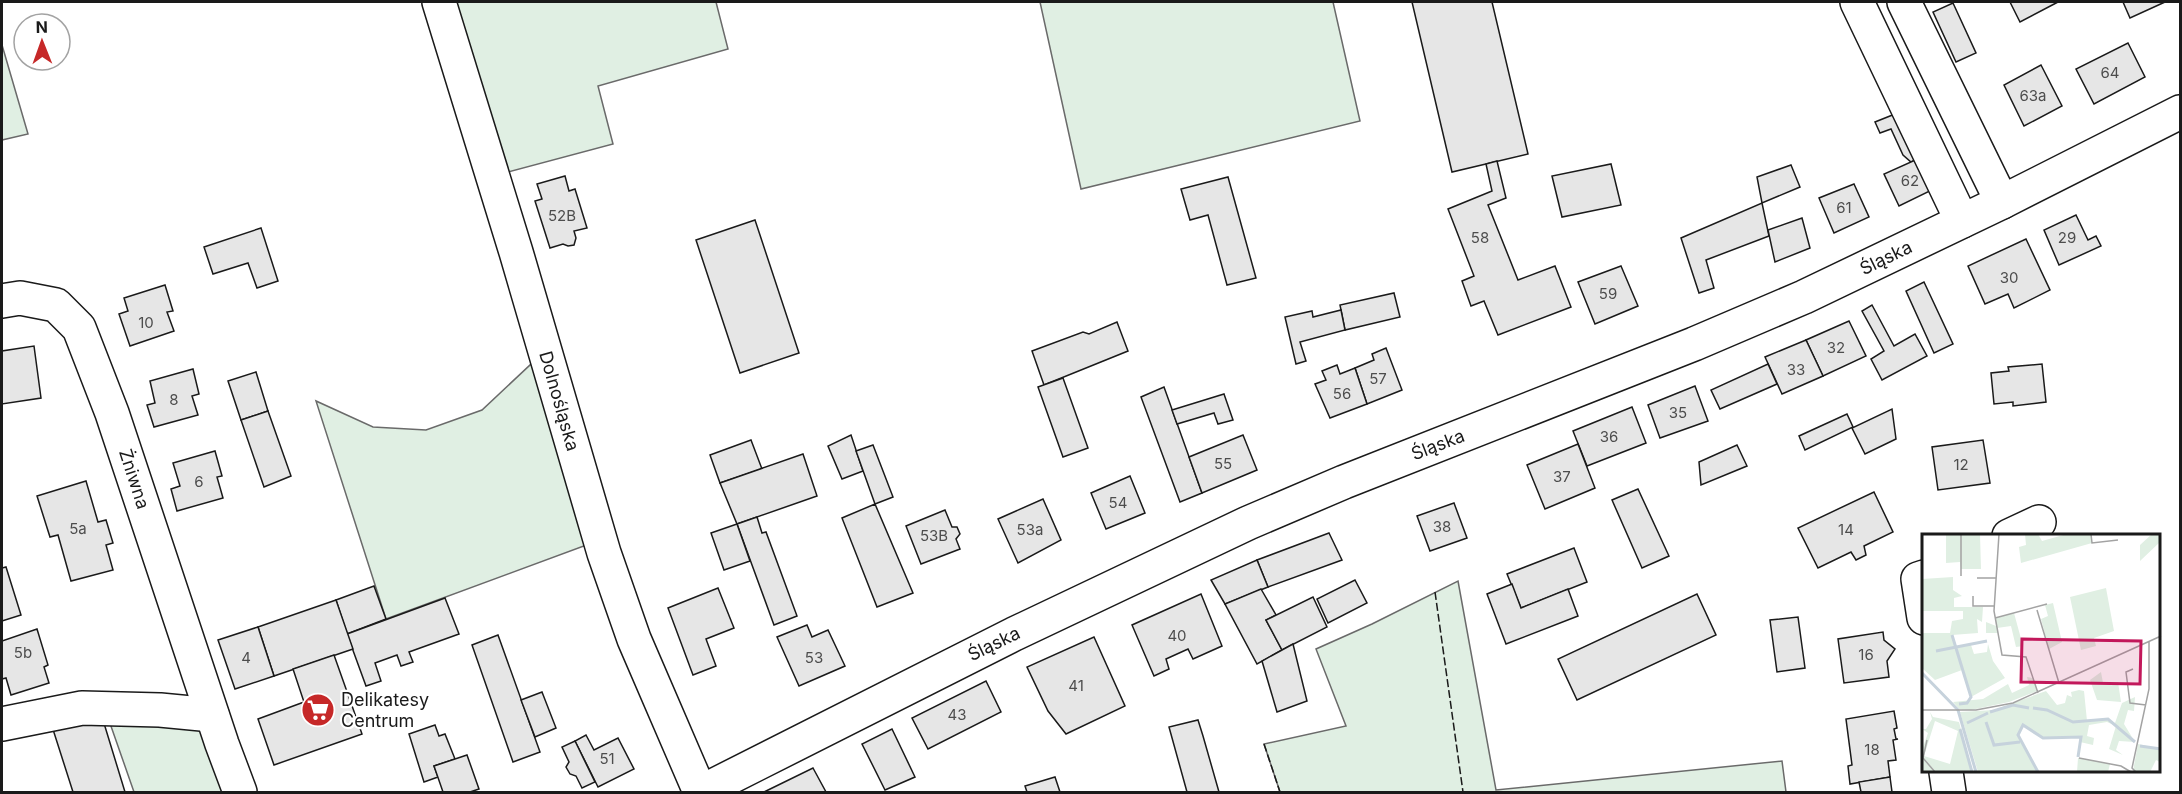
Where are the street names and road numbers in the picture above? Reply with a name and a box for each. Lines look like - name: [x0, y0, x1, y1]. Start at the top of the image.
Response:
- street label: Śląska: [1856, 235, 1915, 279]
- street label: Dolnośląska: [535, 348, 584, 453]
- street label: Śląska: [1408, 424, 1467, 464]
- street label: Żniwna: [115, 446, 155, 511]
- street label: Śląska: [964, 621, 1023, 665]

